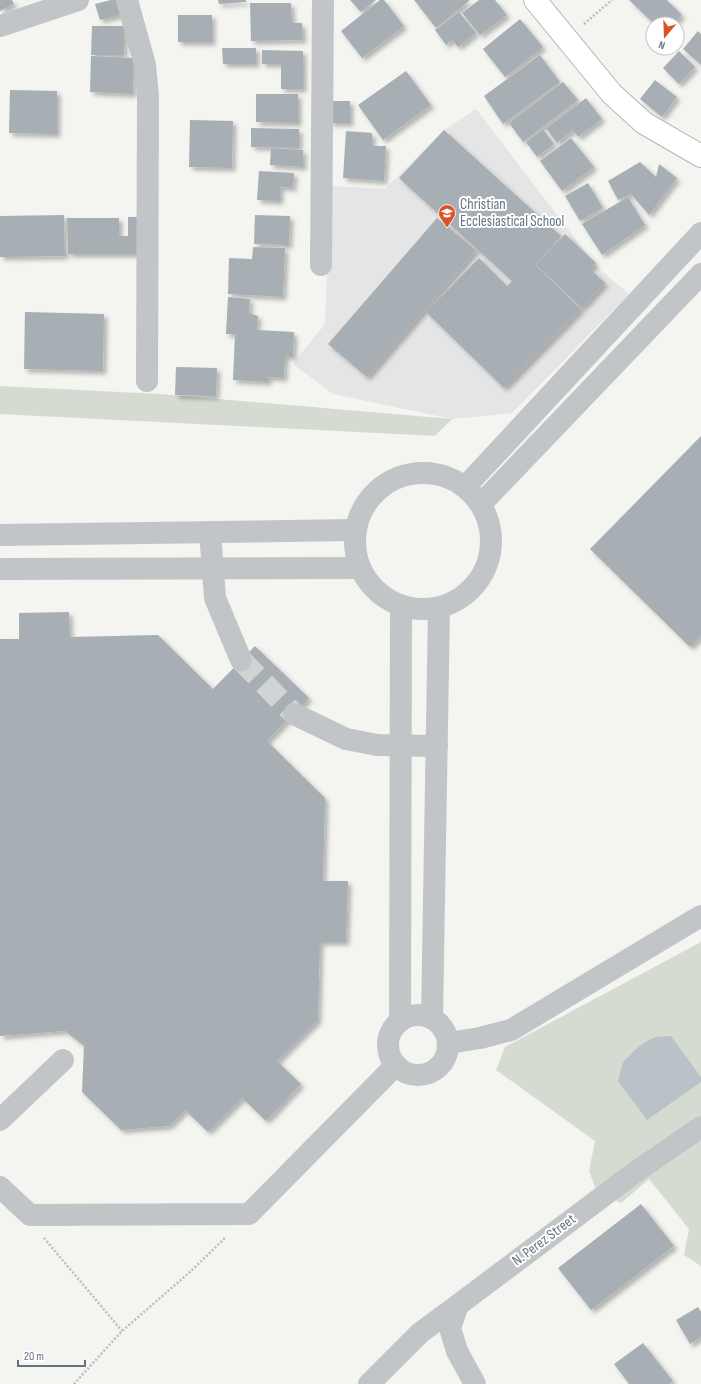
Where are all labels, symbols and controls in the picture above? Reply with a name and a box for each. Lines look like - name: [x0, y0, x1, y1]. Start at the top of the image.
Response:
- north arrow: [645, 16, 685, 56]
- text: N: [657, 38, 667, 52]
- place label: Christian Ecclesiastical School: [460, 195, 564, 231]
- school or university icon: Christian Ecclesiastical School: [437, 203, 457, 228]
- street label: N. Perez Street: [508, 1210, 580, 1270]
- scale bar: [18, 1342, 85, 1368]
- text: 20 m: [24, 1349, 44, 1364]

